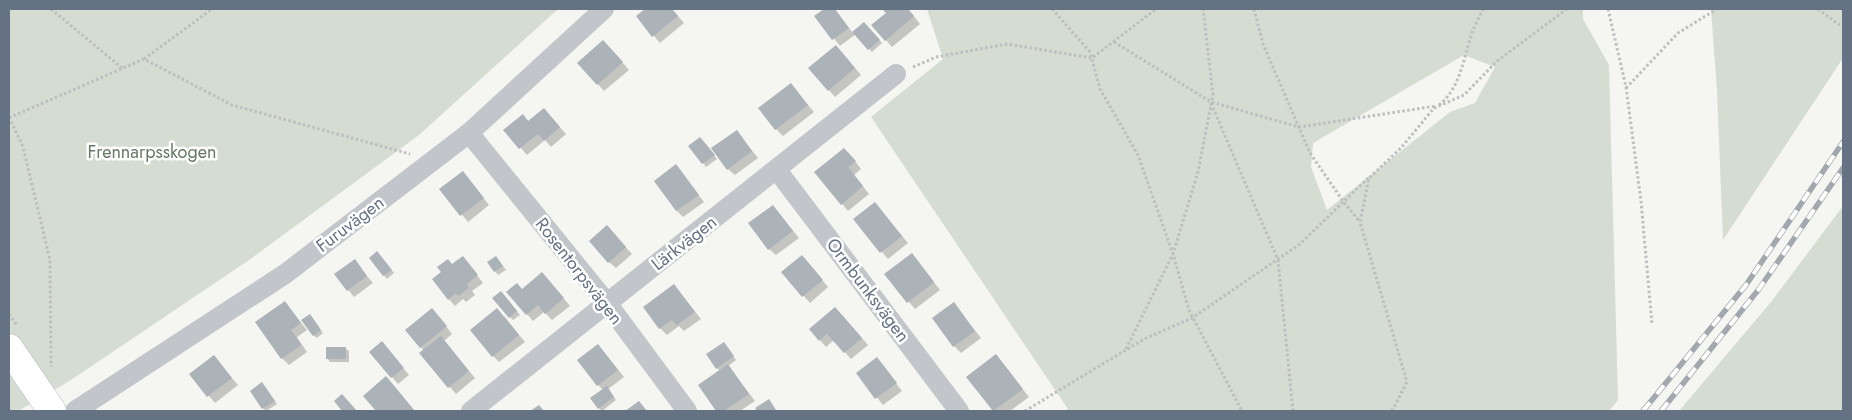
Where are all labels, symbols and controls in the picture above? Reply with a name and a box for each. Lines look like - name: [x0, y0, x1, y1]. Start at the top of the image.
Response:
- park label: Frennarpsskogen: [88, 139, 216, 165]
- street label: Furuvägen: [310, 190, 390, 258]
- street label: Lärkvägen: [646, 209, 722, 277]
- street label: Rosentorpsvägen: [529, 212, 629, 330]
- street label: Ormbunksvägen: [820, 233, 916, 347]

